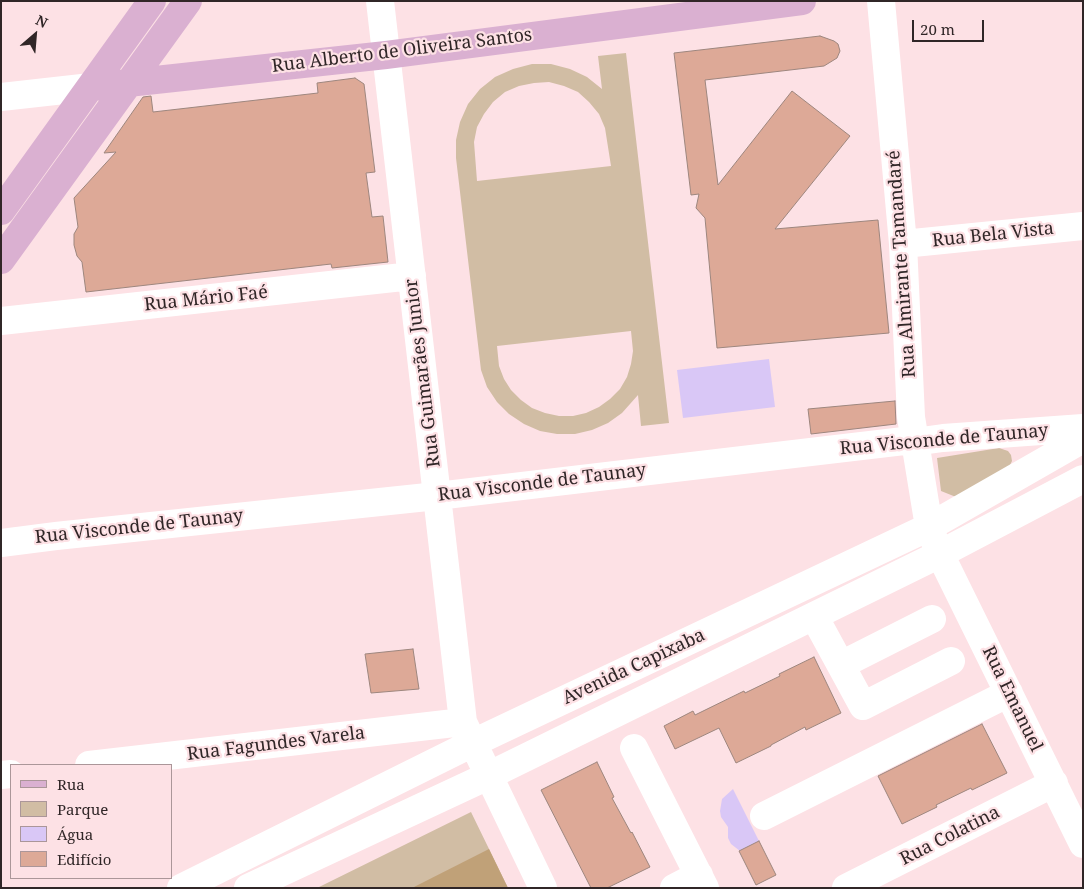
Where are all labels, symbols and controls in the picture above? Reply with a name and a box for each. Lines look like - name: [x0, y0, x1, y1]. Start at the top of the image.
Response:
- north arrow: [10, 10, 60, 60]
- text: N: [33, 10, 51, 32]
- scale bar: [914, 10, 986, 42]
- text: 20 m: [920, 19, 955, 39]
- street label: Rua Alberto de Oliveira Santos: [271, 24, 533, 78]
- street label: Rua Almirante Tamandaré: [883, 149, 921, 379]
- street label: Rua Bela Vista: [931, 218, 1055, 252]
- street label: Rua Guimarães Junior: [401, 277, 445, 469]
- street label: Rua Mário Faé: [143, 282, 269, 316]
- street label: Rua Visconde de Taunay: [839, 420, 1049, 460]
- street label: Rua Visconde de Taunay: [437, 460, 647, 506]
- street label: Rua Visconde de Taunay: [34, 505, 244, 549]
- street label: Avenida Capixaba: [559, 625, 709, 709]
- street label: Rua Emanuel: [977, 643, 1047, 755]
- street label: Rua Fagundes Varela: [186, 722, 366, 766]
- legend: [10, 764, 172, 879]
- text: Rua: [57, 774, 85, 794]
- text: Parque: [57, 799, 108, 819]
- street label: Rua Colatina: [897, 802, 1003, 870]
- text: Água: [57, 824, 93, 844]
- text: Edifício: [57, 849, 112, 869]

